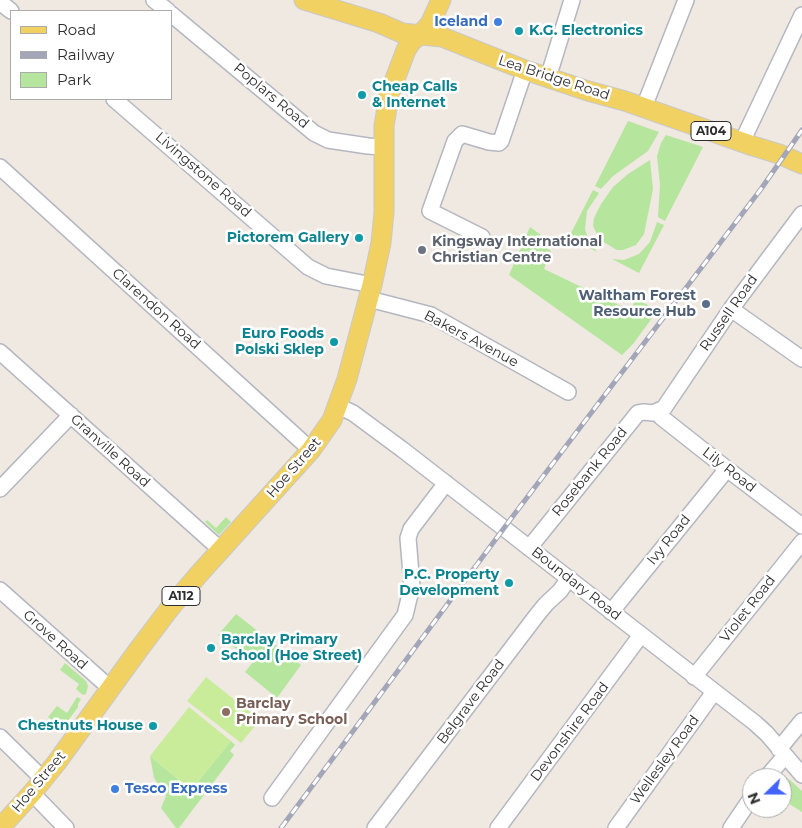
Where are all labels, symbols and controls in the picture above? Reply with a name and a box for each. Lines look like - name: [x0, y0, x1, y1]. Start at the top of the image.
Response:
- legend: [10, 10, 172, 100]
- place label: Iceland: [434, 14, 488, 30]
- marker: Iceland: [492, 16, 504, 28]
- text: Road: [57, 20, 96, 39]
- place label: K.G. Electronics: [529, 23, 643, 39]
- marker: K.G. Electronics: [513, 25, 525, 37]
- text: Railway: [57, 45, 114, 64]
- street label: Lea Bridge Road: [496, 52, 612, 104]
- street label: Poplars Road: [230, 60, 312, 132]
- text: Park: [57, 70, 91, 89]
- place label: Cheap Calls & Internet: [372, 79, 457, 111]
- marker: Cheap Calls & Internet: [356, 89, 368, 101]
- road number: A104: [691, 122, 731, 140]
- street label: Livingstone Road: [152, 129, 254, 221]
- place label: Pictorem Gallery: [227, 230, 349, 246]
- marker: Pictorem Gallery: [353, 232, 365, 244]
- place label: Kingsway International Christian Centre: [432, 234, 602, 266]
- marker: Kingsway International Christian Centre: [416, 244, 428, 256]
- street label: Clarendon Road: [108, 265, 204, 353]
- street label: Russell Road: [696, 272, 762, 354]
- place label: Waltham Forest Resource Hub: [578, 288, 696, 321]
- marker: Waltham Forest Resource Hub: [700, 298, 712, 310]
- street label: Bakers Avenue: [421, 307, 521, 371]
- place label: Euro Foods Polski Sklep: [235, 326, 324, 358]
- marker: Euro Foods Polski Sklep: [328, 336, 340, 348]
- street label: Granville Road: [67, 411, 153, 491]
- street label: Rosebank Road: [549, 424, 631, 520]
- street label: Hoe Street: [263, 434, 325, 502]
- street label: Lily Road: [699, 444, 759, 496]
- street label: Ivy Road: [644, 512, 694, 568]
- street label: Boundary Road: [528, 544, 624, 624]
- place label: P.C. Property Development: [399, 567, 499, 600]
- street label: Violet Road: [717, 572, 779, 646]
- marker: P.C. Property Development: [503, 577, 515, 589]
- road number: A112: [162, 586, 200, 606]
- street label: Grove Road: [19, 607, 91, 673]
- place label: Barclay Primary School (Hoe Street): [221, 632, 362, 664]
- marker: Barclay Primary School (Hoe Street): [205, 642, 217, 654]
- street label: Belgrave Road: [434, 656, 508, 748]
- street label: Devonshire Road: [527, 679, 613, 785]
- place label: Barclay Primary School: [236, 696, 347, 729]
- marker: Barclay Primary School: [220, 706, 232, 718]
- street label: Wellesley Road: [627, 712, 703, 808]
- place label: Chestnuts House: [18, 718, 143, 734]
- marker: Chestnuts House: [147, 720, 159, 732]
- street label: Hoe Street: [9, 748, 69, 816]
- north arrow: [742, 768, 792, 818]
- place label: Tesco Express: [125, 781, 227, 797]
- marker: Tesco Express: [109, 783, 121, 795]
- text: N: [744, 790, 764, 807]

